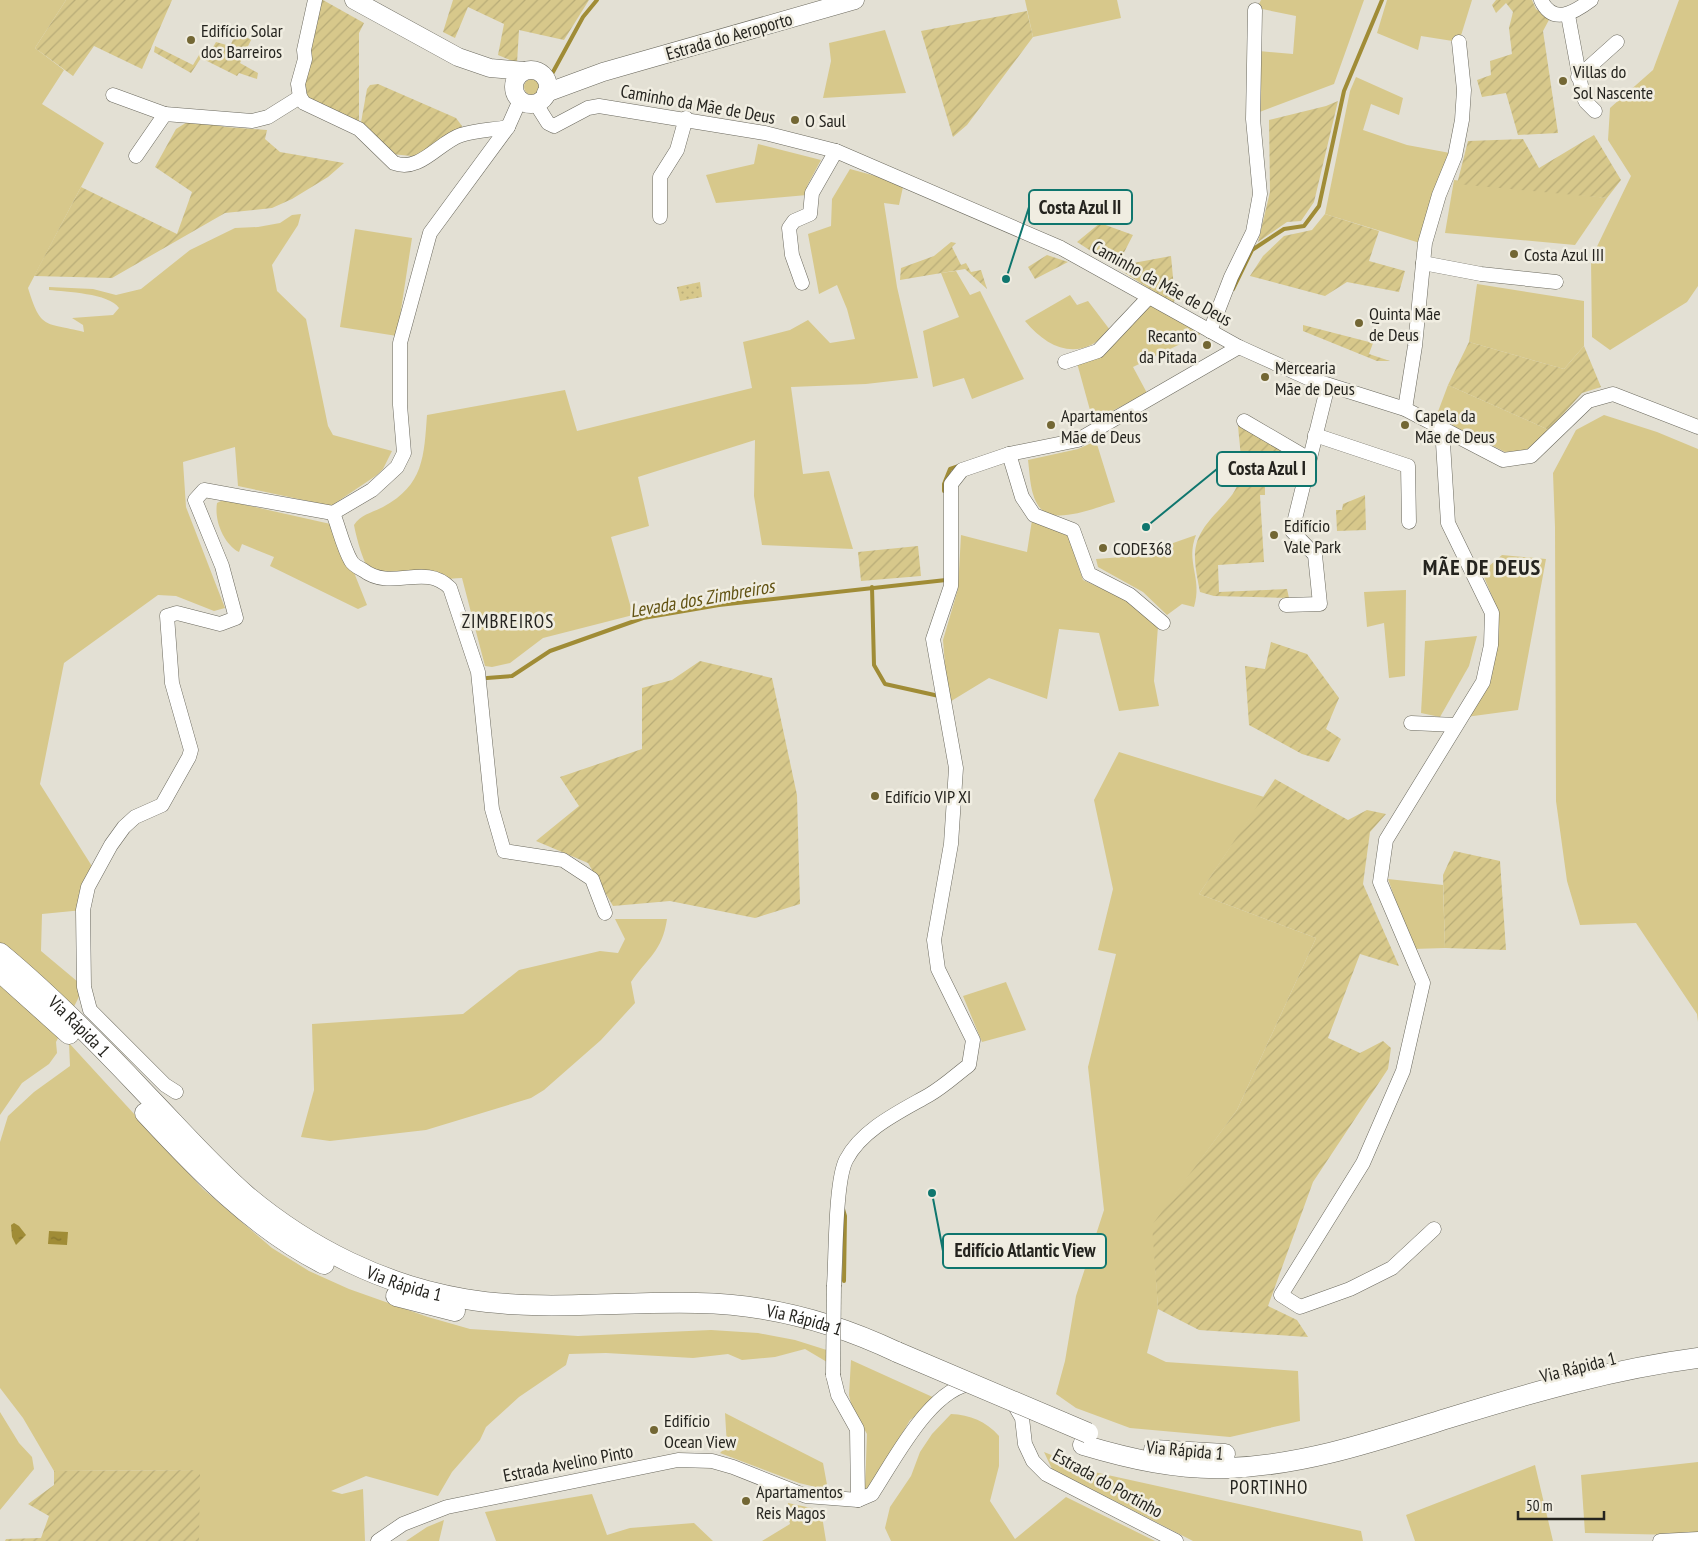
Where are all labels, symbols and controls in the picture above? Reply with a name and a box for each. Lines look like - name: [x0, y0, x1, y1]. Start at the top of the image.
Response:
- street label: Estrada do Aeroporto: [663, 7, 795, 65]
- place label: Edifício Solar dos Barreiros: [201, 19, 283, 63]
- marker: Edifício Solar dos Barreiros: [185, 34, 197, 46]
- place label: Villas do Sol Nascente: [1572, 60, 1653, 104]
- marker: Villas do Sol Nascente: [1557, 75, 1569, 87]
- street label: Caminho da Mãe de Deus: [619, 79, 777, 129]
- place label: O Saul: [805, 109, 846, 132]
- marker: O Saul: [789, 114, 801, 126]
- callout: Costa Azul II: [1029, 190, 1132, 224]
- text: Costa Azul II: [1039, 195, 1121, 219]
- street label: Caminho da Mãe de Deus: [1088, 235, 1236, 331]
- place label: Costa Azul III: [1524, 243, 1604, 266]
- marker: Costa Azul III: [1508, 248, 1520, 260]
- place label: Quinta Mãe de Deus: [1369, 302, 1441, 346]
- marker: Quinta Mãe de Deus: [1353, 317, 1365, 329]
- place label: Recanto da Pitada: [1139, 324, 1197, 368]
- marker: Recanto da Pitada: [1201, 339, 1213, 351]
- place label: Mercearia Mãe de Deus: [1275, 356, 1355, 400]
- marker: Mercearia Mãe de Deus: [1259, 371, 1271, 383]
- place label: Apartamentos Mãe de Deus: [1061, 404, 1148, 448]
- place label: Capela da Mãe de Deus: [1415, 404, 1495, 448]
- marker: Apartamentos Mãe de Deus: [1045, 419, 1057, 431]
- marker: Capela da Mãe de Deus: [1399, 419, 1411, 431]
- callout: Costa Azul I: [1217, 452, 1316, 486]
- text: Costa Azul I: [1228, 456, 1306, 480]
- place label: Edifício Vale Park: [1283, 514, 1341, 558]
- marker: Edifício Vale Park: [1268, 529, 1280, 541]
- place label: CODE368: [1113, 537, 1172, 560]
- marker: CODE368: [1097, 542, 1109, 554]
- district label: MÃE DE DEUS: [1423, 553, 1541, 581]
- water label: Levada dos Zimbreiros: [628, 573, 778, 623]
- district label: ZIMBREIROS: [462, 609, 554, 633]
- place label: Edifício VIP XI: [885, 785, 971, 808]
- marker: Edifício VIP XI: [869, 790, 881, 802]
- street label: Via Rápida 1: [43, 990, 115, 1061]
- callout: Edifício Atlantic View: [943, 1234, 1106, 1268]
- text: Edifício Atlantic View: [954, 1238, 1096, 1262]
- street label: Via Rápida 1: [362, 1260, 444, 1306]
- street label: Via Rápida 1: [764, 1298, 846, 1340]
- street label: Via Rápida 1: [1537, 1346, 1619, 1388]
- place label: Edifício Ocean View: [664, 1409, 736, 1453]
- marker: Edifício Ocean View: [648, 1424, 660, 1436]
- street label: Via Rápida 1: [1144, 1435, 1225, 1465]
- street label: Estrada Avelino Pinto: [501, 1439, 635, 1487]
- street label: Estrada do Portinho: [1049, 1443, 1167, 1523]
- district label: PORTINHO: [1230, 1475, 1308, 1499]
- place label: Apartamentos Reis Magos: [756, 1480, 843, 1524]
- scale bar: [1518, 1488, 1604, 1520]
- marker: Apartamentos Reis Magos: [740, 1495, 752, 1507]
- text: 50 m: [1526, 1496, 1552, 1515]

